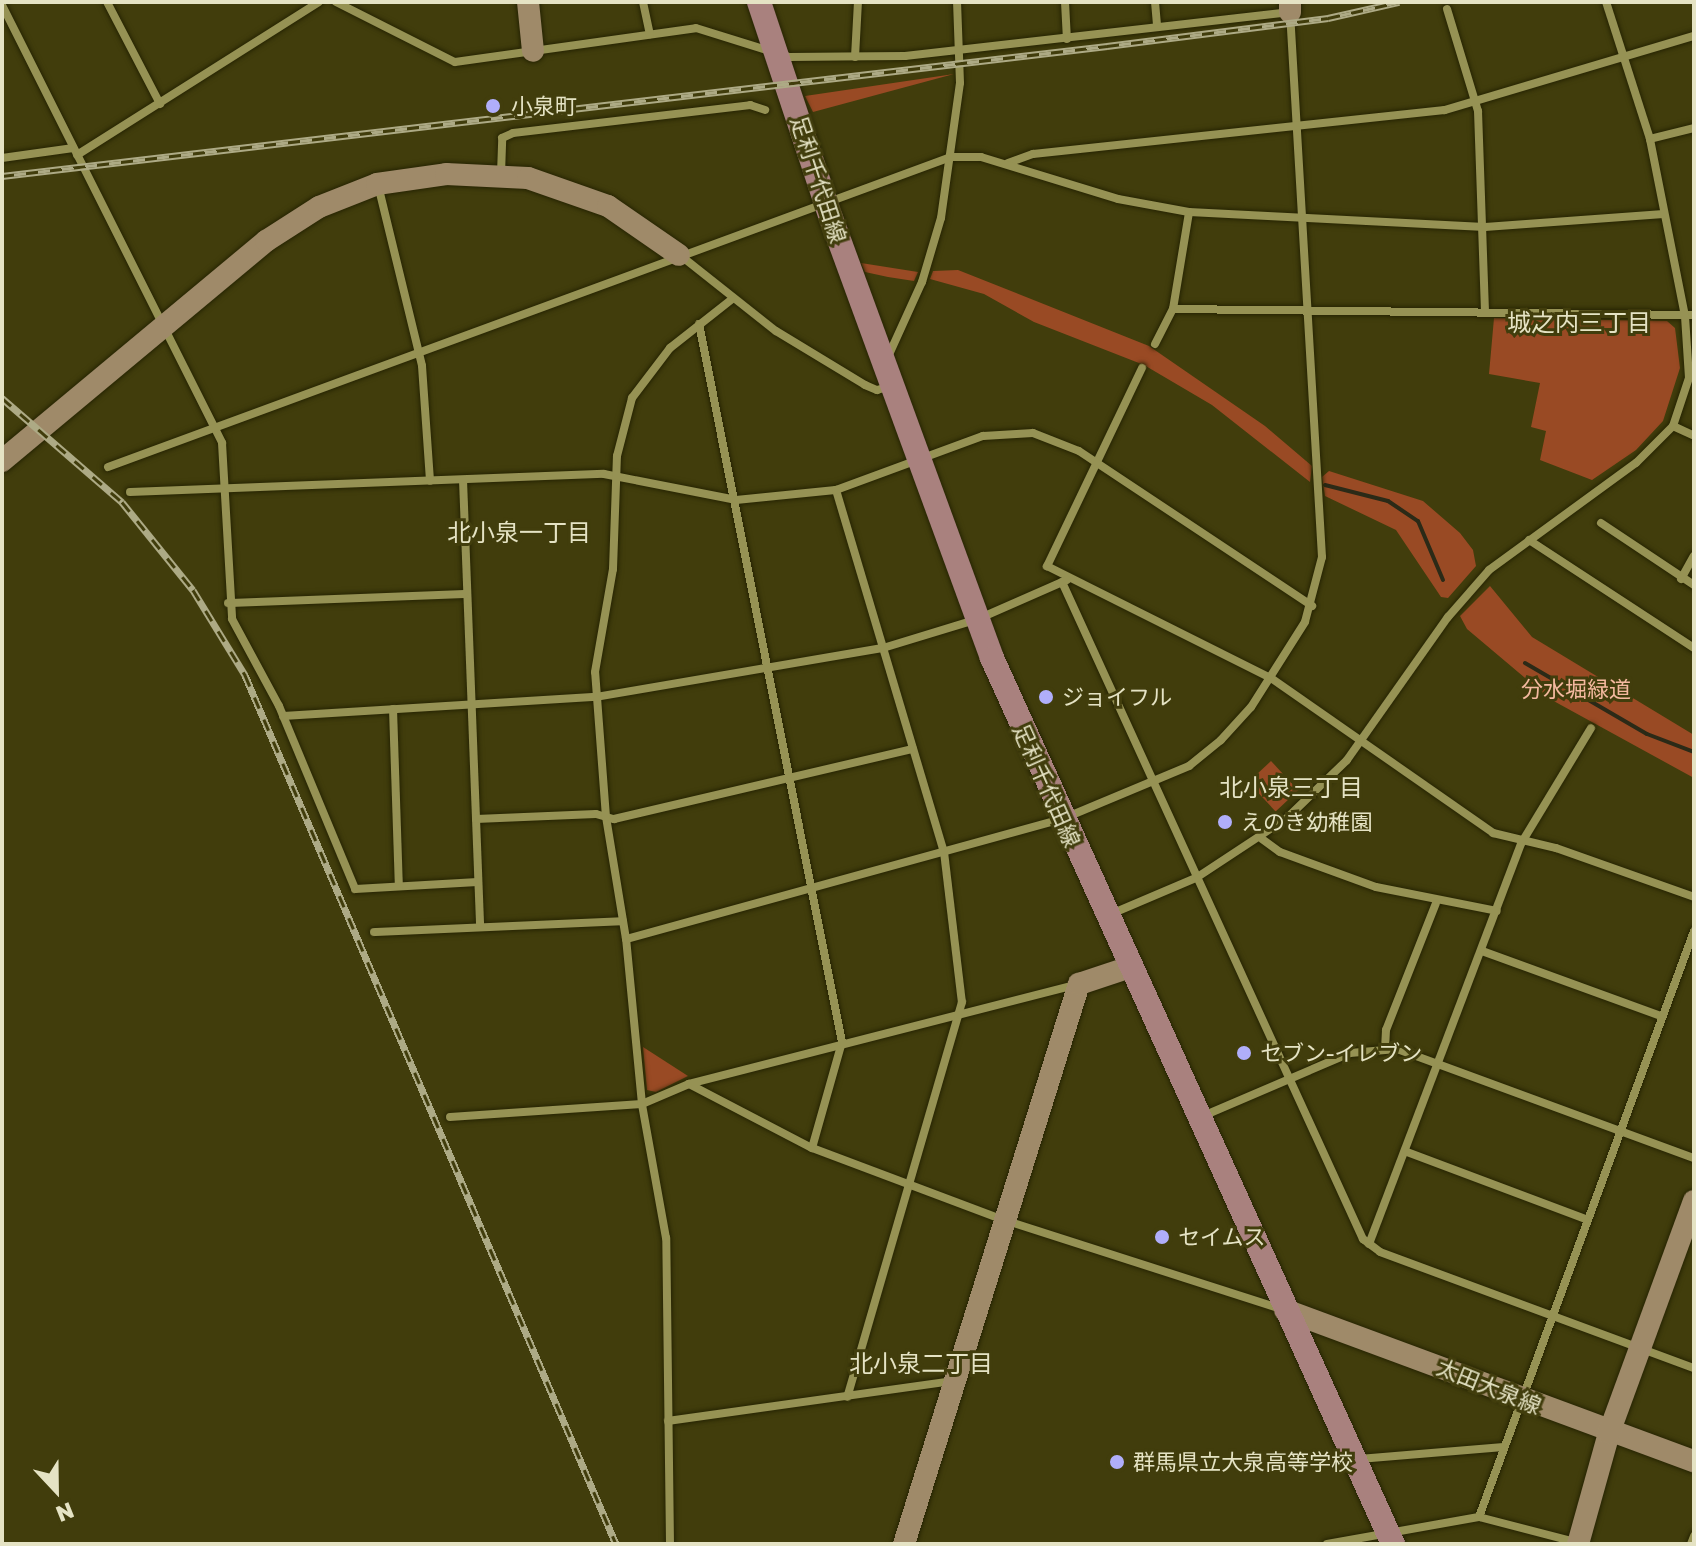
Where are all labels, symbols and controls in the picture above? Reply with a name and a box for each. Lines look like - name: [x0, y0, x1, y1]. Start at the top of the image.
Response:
- place label: 小泉町: [511, 93, 577, 119]
- marker: 小泉町: [482, 95, 504, 117]
- street label: 足利千代田線: [786, 112, 852, 246]
- district label: 城之内三丁目: [1507, 308, 1651, 336]
- district label: 北小泉一丁目: [447, 518, 591, 546]
- park label: 分水堀緑道: [1521, 676, 1631, 702]
- place label: ジョイフル: [1062, 684, 1172, 710]
- marker: ジョイフル: [1037, 688, 1055, 706]
- street label: 足利千代田線: [1008, 719, 1086, 851]
- district label: 北小泉三丁目: [1219, 773, 1363, 801]
- place label: えのき幼稚園: [1241, 809, 1373, 835]
- marker: えのき幼稚園: [1216, 813, 1234, 831]
- place label: セブン-イレブン: [1260, 1040, 1422, 1066]
- marker: セブン-イレブン: [1235, 1044, 1253, 1062]
- place label: セイムス: [1178, 1224, 1266, 1250]
- marker: セイムス: [1153, 1228, 1171, 1246]
- district label: 北小泉二丁目: [849, 1349, 993, 1377]
- street label: 太田大泉線: [1433, 1353, 1545, 1419]
- place label: 群馬県立大泉高等学校: [1133, 1449, 1353, 1475]
- north arrow: [16, 1450, 96, 1530]
- marker: 群馬県立大泉高等学校: [1108, 1453, 1126, 1471]
- text: N: [52, 1497, 78, 1528]

